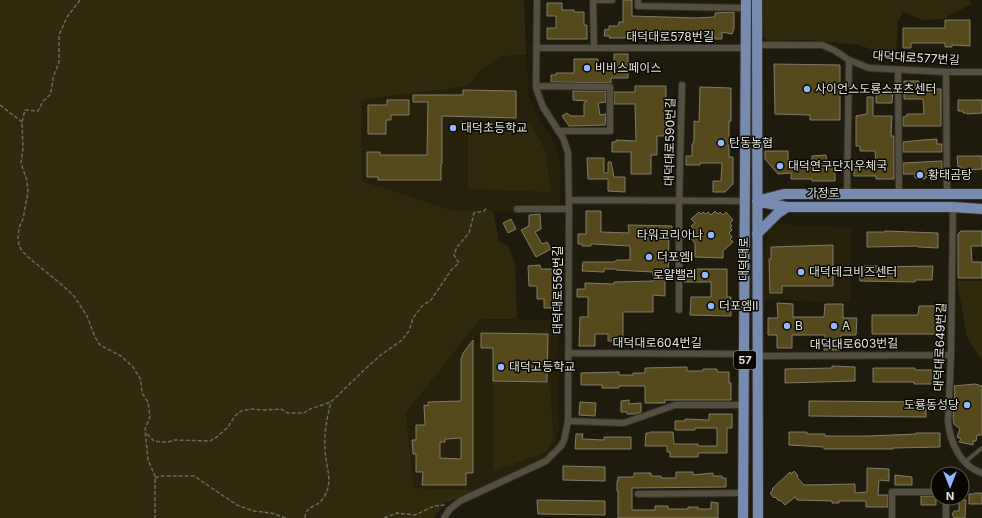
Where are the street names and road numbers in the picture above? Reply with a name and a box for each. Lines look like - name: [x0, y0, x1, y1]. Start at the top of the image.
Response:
- street label: 대덕대로578번길: [626, 29, 714, 44]
- street label: 대덕대로577번길: [872, 48, 960, 67]
- street label: 대덕대로590번길: [661, 98, 678, 186]
- street label: 가정로: [806, 185, 840, 200]
- street label: 대덕대로: [736, 237, 751, 281]
- street label: 대덕대로556번길: [550, 246, 565, 334]
- street label: 대덕대로649번길: [930, 302, 949, 392]
- street label: 대덕대로604번길: [612, 335, 702, 350]
- street label: 대덕대로603번길: [810, 335, 898, 352]
- road number: 57: [734, 351, 756, 369]

